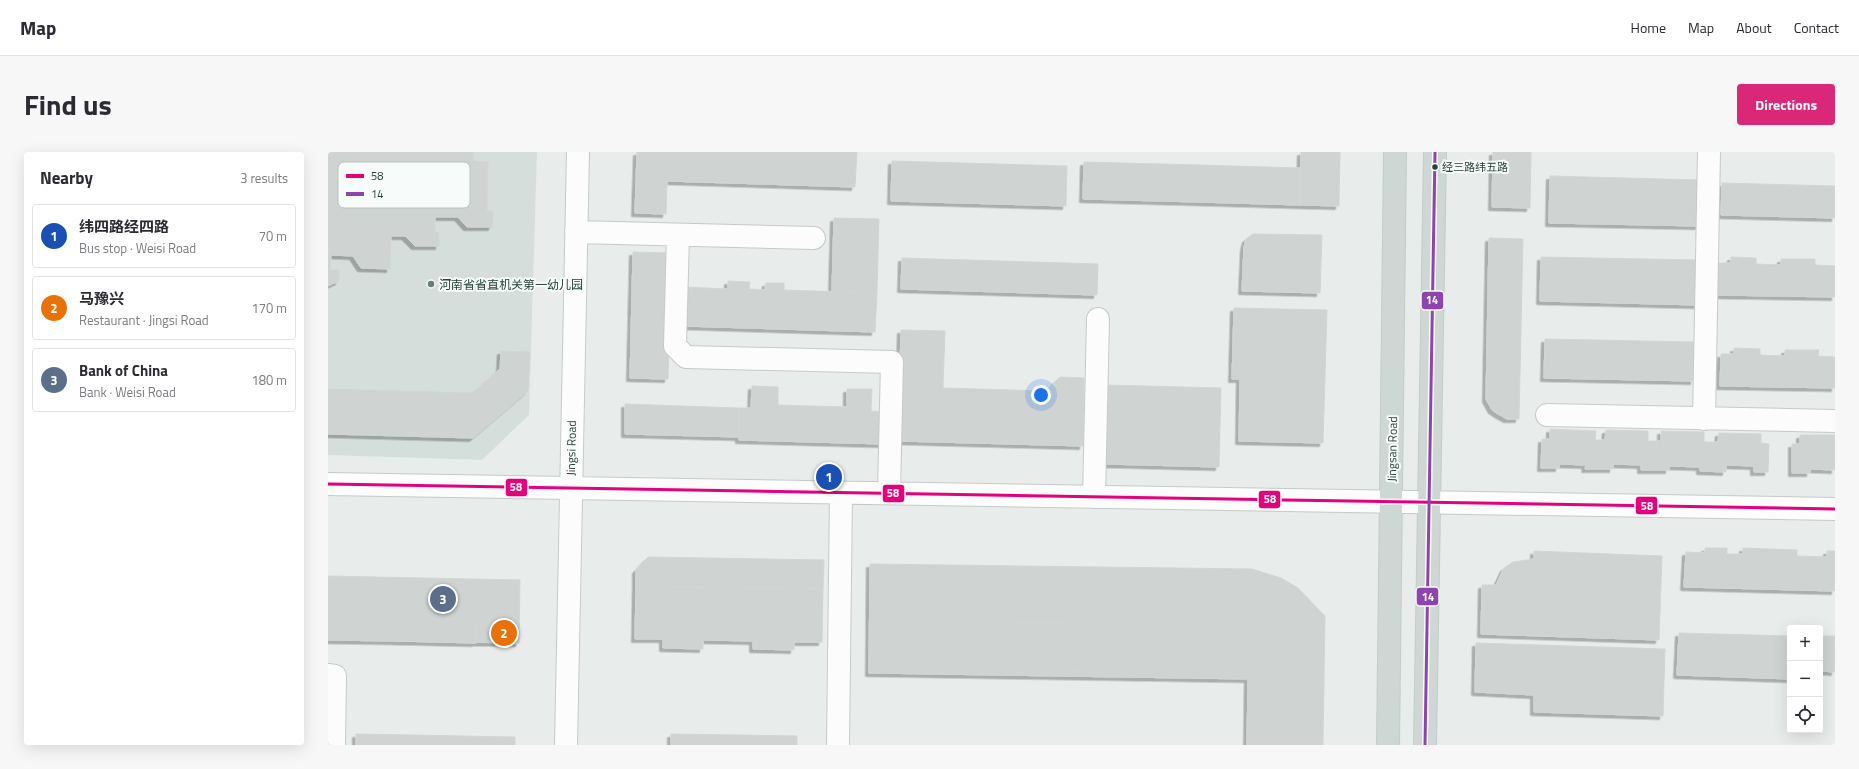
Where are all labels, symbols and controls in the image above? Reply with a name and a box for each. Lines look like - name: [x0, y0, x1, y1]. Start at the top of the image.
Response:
- text: Map: [20, 13, 56, 42]
- text: Home: [1631, 17, 1666, 38]
- text: Map: [1688, 17, 1714, 38]
- text: About: [1736, 17, 1772, 38]
- text: Contact: [1794, 17, 1839, 38]
- text: Find us: [24, 83, 112, 126]
- button: Directions: [1737, 84, 1835, 125]
- place label: 经三路纬五路: [1442, 159, 1508, 175]
- legend: [338, 162, 470, 208]
- marker: 经三路纬五路: [1430, 162, 1440, 172]
- text: Nearby: [40, 165, 93, 191]
- text: 3 results: [240, 168, 288, 188]
- text: 58: [371, 168, 383, 184]
- text: 14: [371, 186, 383, 202]
- text: 纬四路经四路: [79, 215, 169, 238]
- text: 1: [50, 226, 58, 246]
- text: 70 m: [259, 226, 287, 246]
- text: Bus stop · Weisi Road: [79, 238, 196, 258]
- place label: 河南省省直机关第一幼儿园: [439, 275, 583, 294]
- marker: 河南省省直机关第一幼儿园: [426, 279, 436, 289]
- text: 马豫兴: [79, 287, 124, 310]
- line badge: 14: [1421, 291, 1444, 310]
- text: 14: [1426, 292, 1438, 308]
- text: 2: [50, 298, 58, 318]
- text: 170 m: [251, 298, 287, 318]
- text: Restaurant · Jingsi Road: [79, 310, 209, 330]
- text: Bank of China: [79, 359, 168, 382]
- text: 3: [50, 370, 58, 390]
- text: 180 m: [251, 370, 287, 390]
- text: Bank · Weisi Road: [79, 382, 176, 402]
- your location: [1031, 385, 1051, 405]
- street label: Jingsan Road: [1382, 416, 1402, 482]
- street label: Jingsi Road: [561, 420, 581, 476]
- pin: 1: [816, 462, 842, 492]
- line badge: 58: [505, 478, 528, 497]
- text: 58: [510, 479, 522, 495]
- line badge: 58: [882, 484, 905, 503]
- text: 58: [887, 485, 899, 501]
- line badge: 58: [1258, 490, 1281, 509]
- text: 58: [1264, 491, 1276, 507]
- line badge: 58: [1635, 496, 1658, 515]
- text: 58: [1641, 498, 1653, 514]
- pin: 3: [430, 584, 456, 614]
- line badge: 14: [1416, 587, 1439, 606]
- text: 14: [1422, 589, 1434, 605]
- pin: 2: [491, 618, 517, 648]
- map controls: [1787, 625, 1823, 733]
- button: +: [1787, 625, 1823, 661]
- button: −: [1787, 661, 1823, 697]
- button: locate: [1787, 697, 1823, 733]

